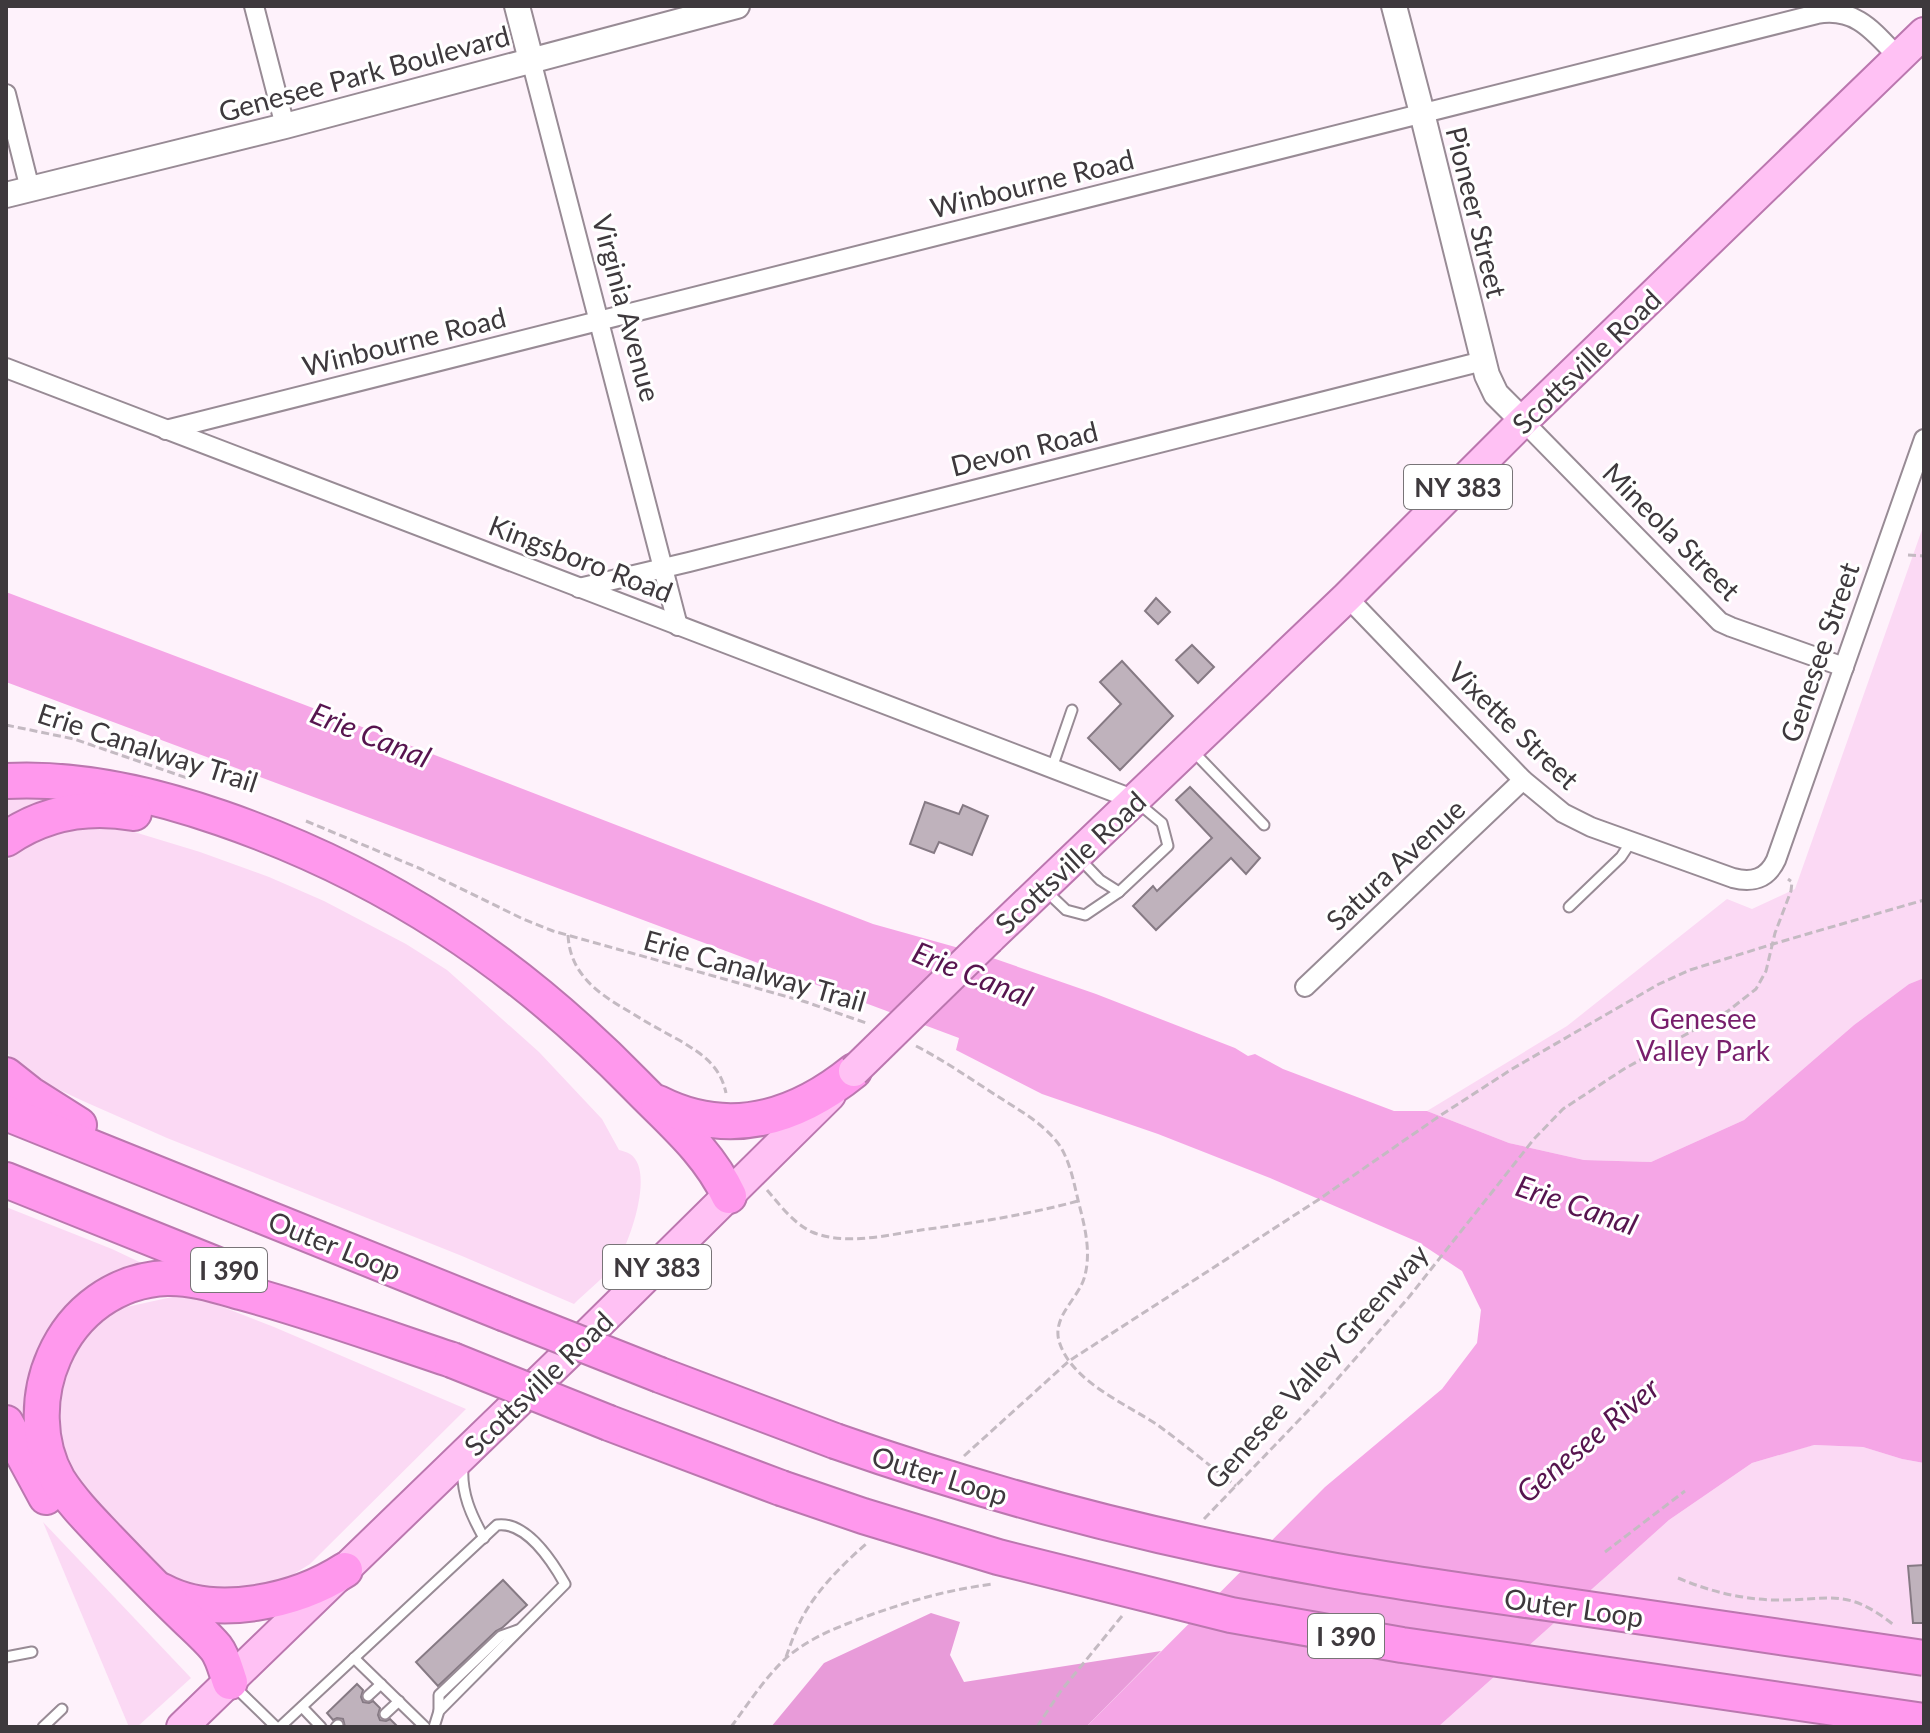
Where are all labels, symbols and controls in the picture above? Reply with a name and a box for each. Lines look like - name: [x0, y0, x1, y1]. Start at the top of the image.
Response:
- street label: Genesee Park Boulevard: [215, 18, 513, 128]
- street label: Pioneer Street: [1439, 123, 1515, 301]
- street label: Winbourne Road: [927, 141, 1137, 225]
- street label: Virginia Avenue: [586, 211, 668, 405]
- street label: Scottsville Road: [1505, 282, 1667, 440]
- street label: Winbourne Road: [299, 299, 509, 383]
- street label: Devon Road: [947, 413, 1101, 483]
- street label: Mineola Street: [1596, 455, 1748, 607]
- road number: NY 383: [1404, 465, 1512, 509]
- street label: Kingsboro Road: [484, 507, 678, 609]
- street label: Genesee Street: [1772, 558, 1866, 746]
- street label: Vixette Street: [1442, 654, 1586, 796]
- water label: Erie Canal: [306, 694, 436, 774]
- street label: Erie Canalway Trail: [34, 695, 262, 799]
- street label: Scottsville Road: [988, 784, 1152, 940]
- street label: Satura Avenue: [1319, 791, 1471, 937]
- street label: Erie Canalway Trail: [640, 922, 870, 1018]
- water label: Erie Canal: [908, 933, 1038, 1013]
- park label: Genesee Valley Park: [1636, 1001, 1771, 1067]
- water label: Erie Canal: [1512, 1166, 1643, 1242]
- street label: Outer Loop: [264, 1203, 406, 1287]
- street label: Genesee Valley Greenway: [1197, 1236, 1435, 1495]
- road number: NY 383: [603, 1245, 711, 1289]
- road number: I 390: [191, 1248, 267, 1292]
- street label: Scottsville Road: [457, 1304, 619, 1462]
- water label: Genesee River: [1508, 1368, 1666, 1509]
- street label: Outer Loop: [868, 1438, 1012, 1512]
- street label: Outer Loop: [1502, 1580, 1646, 1634]
- road number: I 390: [1308, 1614, 1384, 1658]

